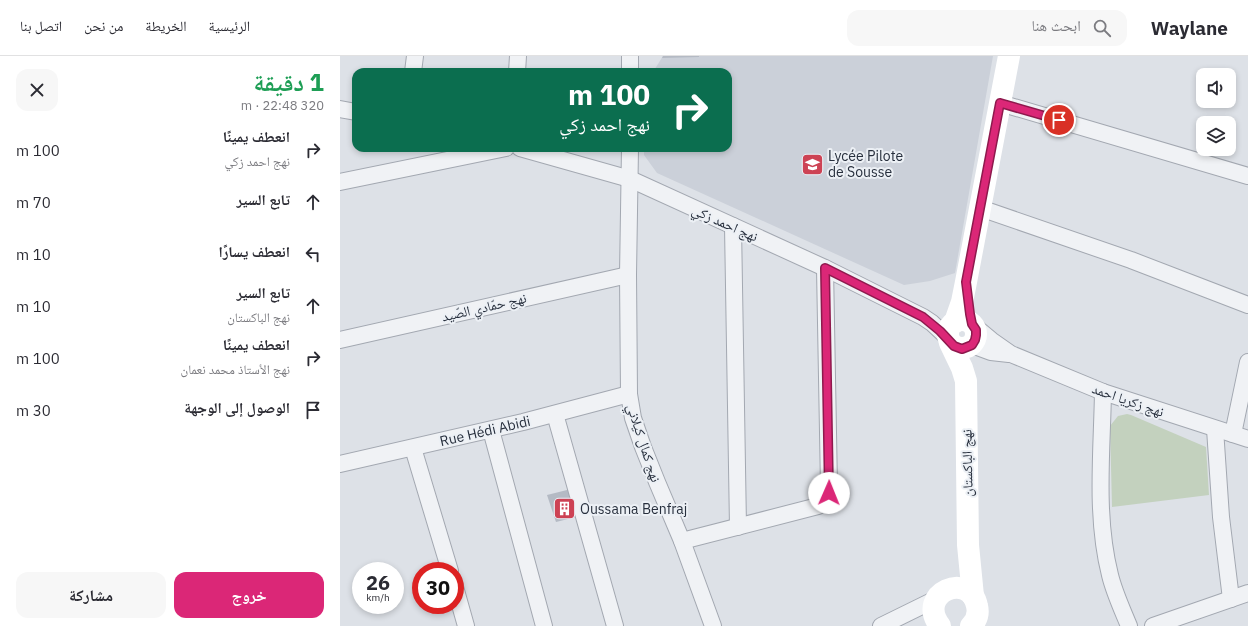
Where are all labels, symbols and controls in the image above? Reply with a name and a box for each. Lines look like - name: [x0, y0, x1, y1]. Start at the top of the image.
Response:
- search box: [847, 10, 1127, 46]
- text: ابحث هنا: [1031, 16, 1081, 35]
- text: Waylane: [1151, 16, 1228, 40]
- text: اتصل بنا: [20, 17, 62, 35]
- text: من نحن: [84, 17, 123, 35]
- text: الخريطة: [145, 17, 187, 35]
- text: الرئيسية: [209, 17, 250, 35]
- icon: search: [1091, 17, 1113, 39]
- text: 1 دقيقة: [254, 66, 324, 98]
- map controls: [1196, 68, 1236, 156]
- button: sound: [1196, 68, 1236, 108]
- button: close: [16, 69, 58, 111]
- text: 100 m: [568, 76, 650, 113]
- icon: right: [664, 84, 716, 136]
- text: 320 m · 22:48: [241, 97, 324, 114]
- pin: [1042, 103, 1076, 137]
- icon: arrive: [1048, 109, 1070, 131]
- text: نهج احمد زكي: [559, 113, 650, 136]
- button: layers: [1196, 116, 1236, 156]
- text: انعطف يمينًا: [223, 127, 290, 146]
- icon: right: [302, 139, 324, 161]
- text: 100 m: [16, 141, 60, 160]
- place label: Lycée Pilote de Sousse: [828, 147, 903, 181]
- school or university icon: Lycée Pilote de Sousse: [800, 151, 826, 177]
- text: نهج احمد زكي: [224, 153, 290, 170]
- text: تابع السير: [236, 190, 290, 209]
- icon: ahead: [302, 191, 324, 213]
- text: 70 m: [16, 193, 51, 212]
- street label: نهج احمد زكي: [688, 200, 761, 248]
- text: انعطف يسارًا: [218, 242, 290, 261]
- icon: left: [302, 243, 324, 265]
- text: 10 m: [16, 245, 51, 264]
- text: تابع السير: [236, 283, 290, 302]
- street label: نهج حمّادي الصّيد: [440, 288, 529, 328]
- icon: ahead: [302, 295, 324, 317]
- text: 10 m: [16, 297, 51, 316]
- text: نهج الباكستان: [227, 309, 290, 326]
- text: انعطف يمينًا: [223, 335, 290, 354]
- icon: right: [302, 347, 324, 369]
- text: 100 m: [16, 349, 60, 368]
- text: نهج الأستاذ محمد نعمان: [181, 361, 290, 378]
- street label: نهج زكريا احمد: [1089, 379, 1167, 422]
- text: الوصول إلى الوجهة: [184, 398, 290, 417]
- icon: arrive: [302, 399, 324, 421]
- text: 30 m: [16, 401, 51, 420]
- street label: نهج كمال كيلاني: [620, 401, 665, 485]
- street label: Rue Hédi Abidi: [438, 412, 532, 450]
- street label: نهج الباكستان: [957, 429, 978, 497]
- position arrow: [808, 472, 850, 514]
- building icon: Oussama Benfraj: [552, 496, 578, 522]
- place label: Oussama Benfraj: [580, 500, 687, 518]
- speed limit sign: 30: [412, 562, 464, 614]
- text: 26: [366, 569, 390, 596]
- button: مشاركة: [16, 572, 166, 618]
- button: خروج: [174, 572, 324, 618]
- text: km/h: [366, 591, 390, 604]

